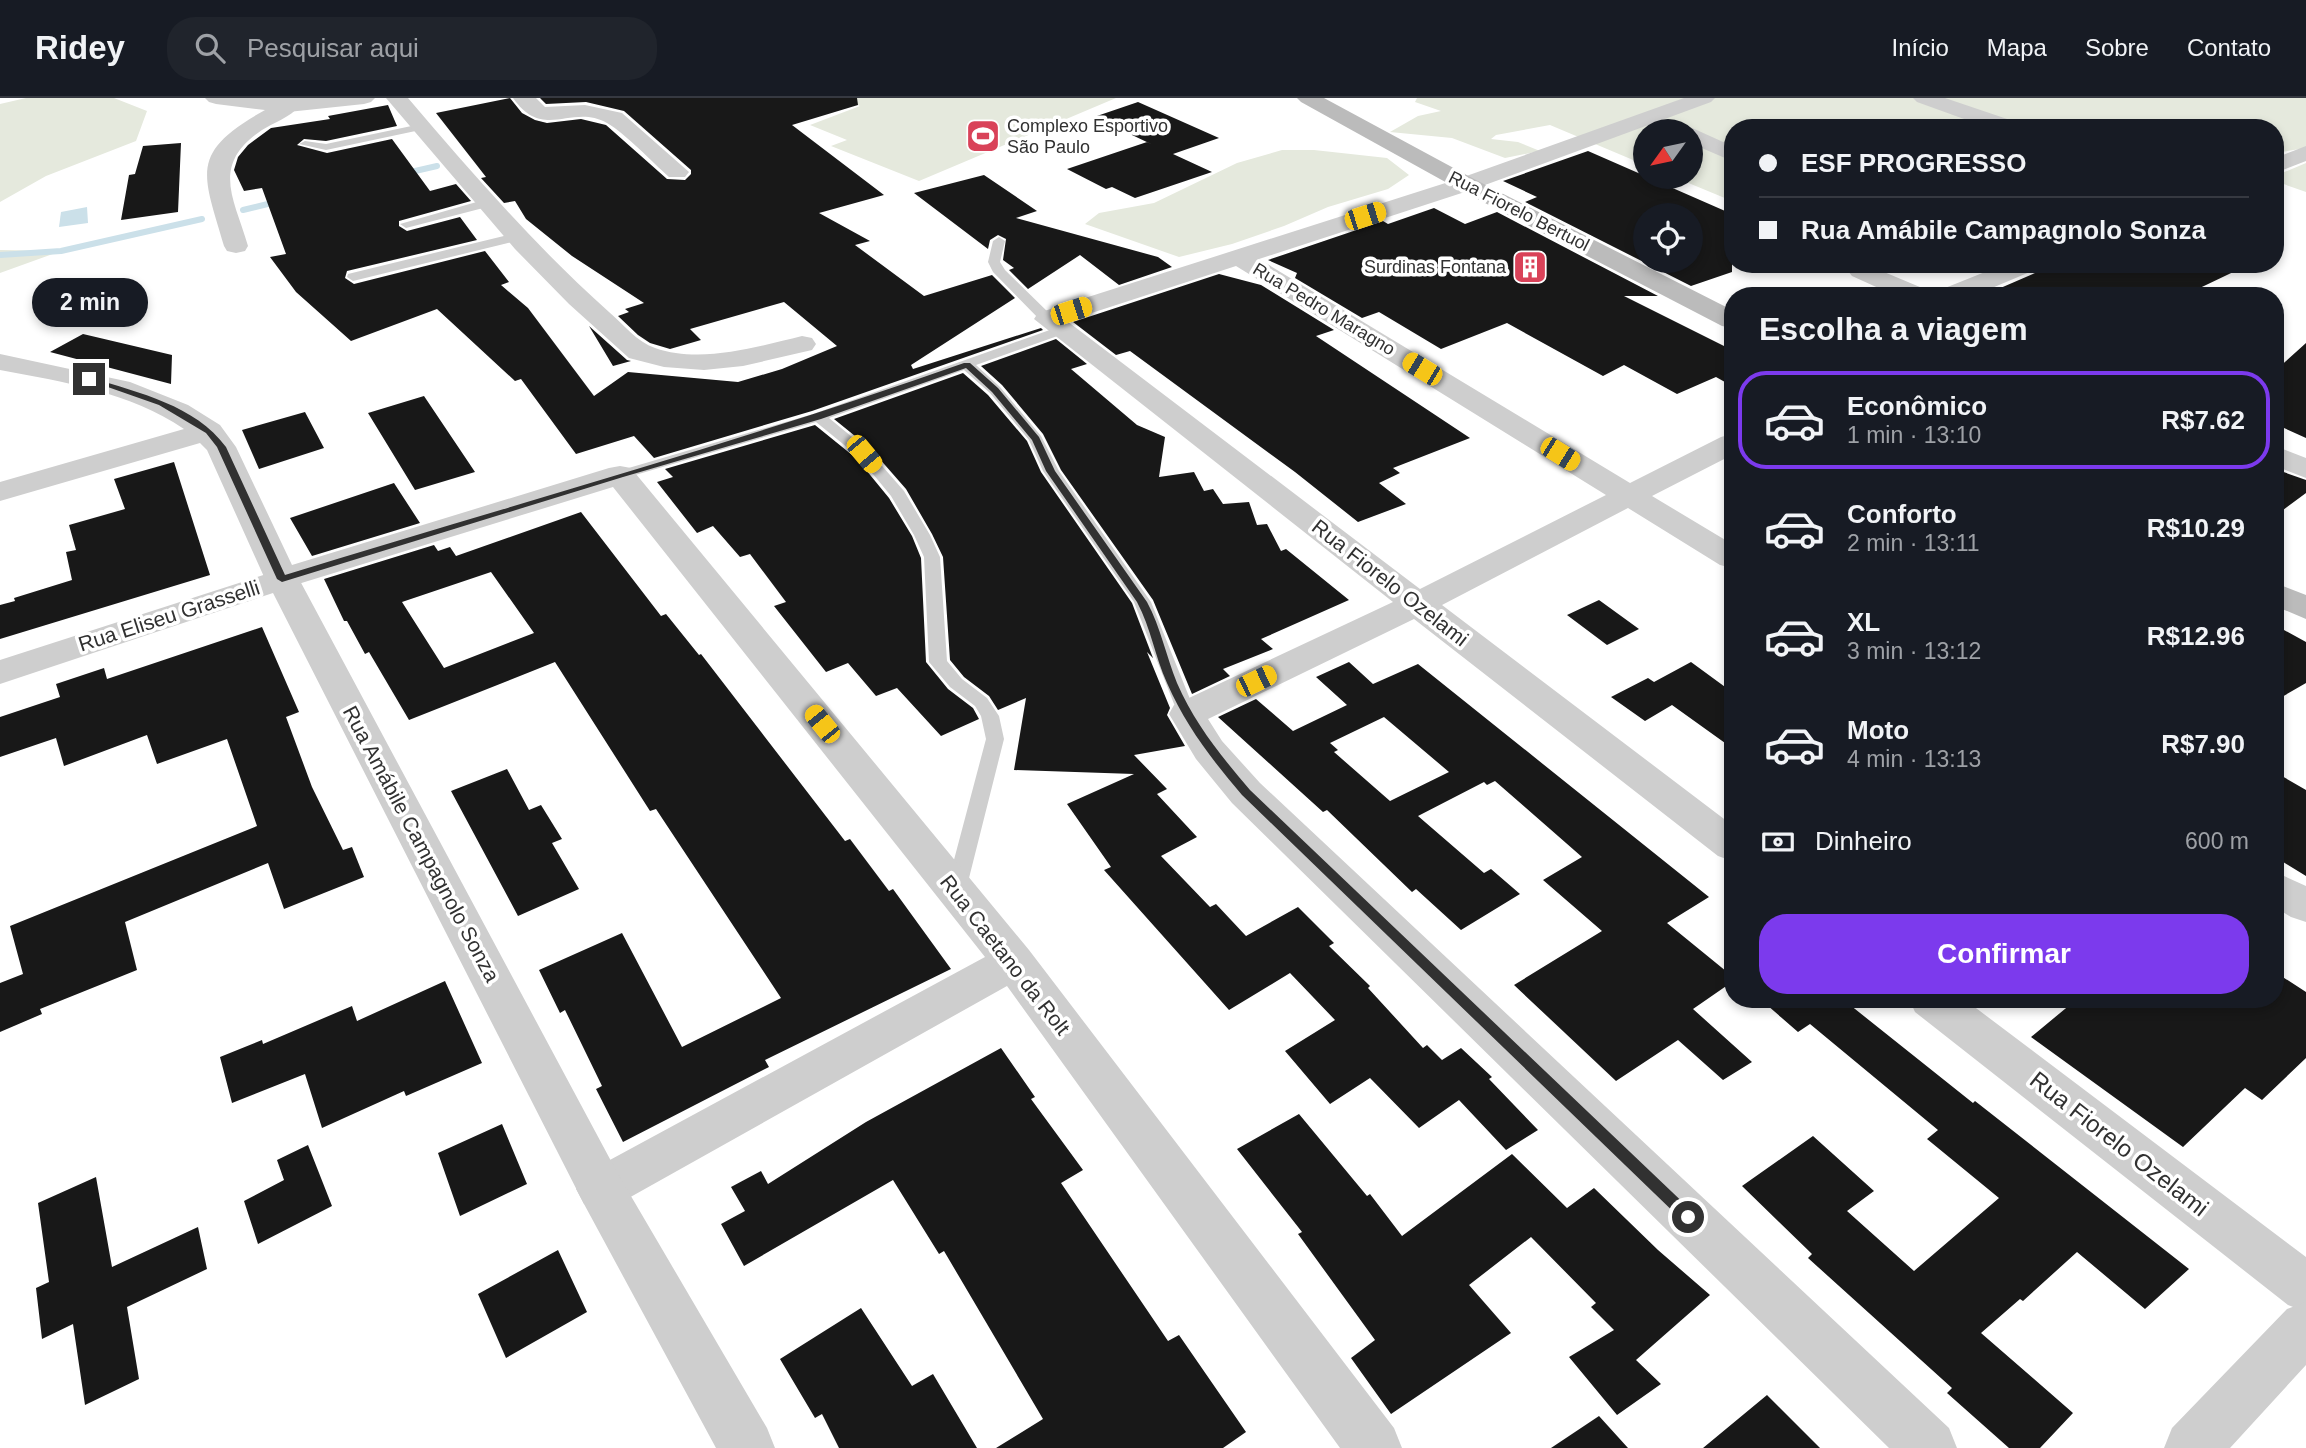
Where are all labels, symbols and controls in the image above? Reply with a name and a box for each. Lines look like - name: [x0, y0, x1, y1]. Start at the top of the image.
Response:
- search box: [167, 17, 657, 80]
- text: Ridey: [35, 29, 125, 66]
- icon: search: [191, 29, 229, 67]
- text: Pesquisar aqui: [247, 33, 419, 63]
- text: Início: [1891, 34, 1949, 61]
- text: Mapa: [1987, 34, 2047, 61]
- text: Sobre: [2085, 34, 2149, 61]
- text: Contato: [2187, 34, 2271, 61]
- place label: Complexo Esportivo São Paulo: [1007, 116, 1168, 157]
- sports icon: Complexo Esportivo São Paulo: [964, 117, 1002, 155]
- north arrow: [1633, 119, 1703, 189]
- map controls: [1633, 119, 1703, 273]
- text: ESF PROGRESSO: [1801, 148, 2026, 178]
- street label: Rua Fiorelo Bertuol: [1445, 167, 1593, 255]
- car: [1342, 200, 1389, 232]
- button: locate: [1633, 203, 1703, 273]
- text: Rua Amábile Campagnolo Sonza: [1801, 215, 2206, 245]
- building icon: Surdinas Fontana: [1511, 248, 1549, 286]
- place label: Surdinas Fontana: [1364, 257, 1507, 277]
- street label: Rua Pedro Maragno: [1249, 259, 1399, 359]
- callout: 2 min: [31, 278, 147, 327]
- text: 2 min: [60, 289, 120, 315]
- car: [1048, 295, 1095, 327]
- text: Escolha a viagem: [1759, 311, 2028, 347]
- car: [1399, 349, 1446, 389]
- route end: [73, 363, 105, 395]
- icon: car: [1763, 389, 1826, 452]
- text: Econômico: [1847, 391, 1987, 421]
- text: R$7.62: [2161, 405, 2245, 435]
- text: 1 min · 13:10: [1847, 422, 1981, 448]
- car: [843, 431, 886, 477]
- car: [1537, 434, 1584, 474]
- icon: car: [1763, 497, 1826, 560]
- text: Conforto: [1847, 499, 1957, 529]
- text: R$10.29: [2147, 513, 2245, 543]
- street label: Rua Fiorelo Ozelami: [1308, 515, 1473, 651]
- text: 2 min · 13:11: [1847, 530, 1980, 556]
- street label: Rua Eliseu Grasselli: [75, 575, 262, 656]
- icon: car: [1763, 605, 1826, 668]
- text: XL: [1847, 607, 1880, 637]
- text: R$12.96: [2147, 621, 2245, 651]
- text: 3 min · 13:12: [1847, 638, 1981, 664]
- car: [1233, 662, 1280, 700]
- car: [801, 701, 844, 747]
- street label: Rua Amábile Campagnolo Sonza: [339, 702, 504, 986]
- icon: car: [1763, 713, 1826, 776]
- text: Moto: [1847, 715, 1909, 745]
- text: R$7.90: [2161, 729, 2245, 759]
- text: 4 min · 13:13: [1847, 746, 1981, 772]
- icon: cash: [1759, 823, 1797, 861]
- text: Dinheiro: [1815, 826, 1912, 856]
- text: 600 m: [2185, 828, 2249, 854]
- street label: Rua Caetano da Rolt: [936, 870, 1075, 1039]
- button: Confirmar: [1759, 914, 2249, 994]
- street label: Rua Fiorelo Ozelami: [2025, 1066, 2214, 1222]
- route start: [1672, 1201, 1704, 1233]

